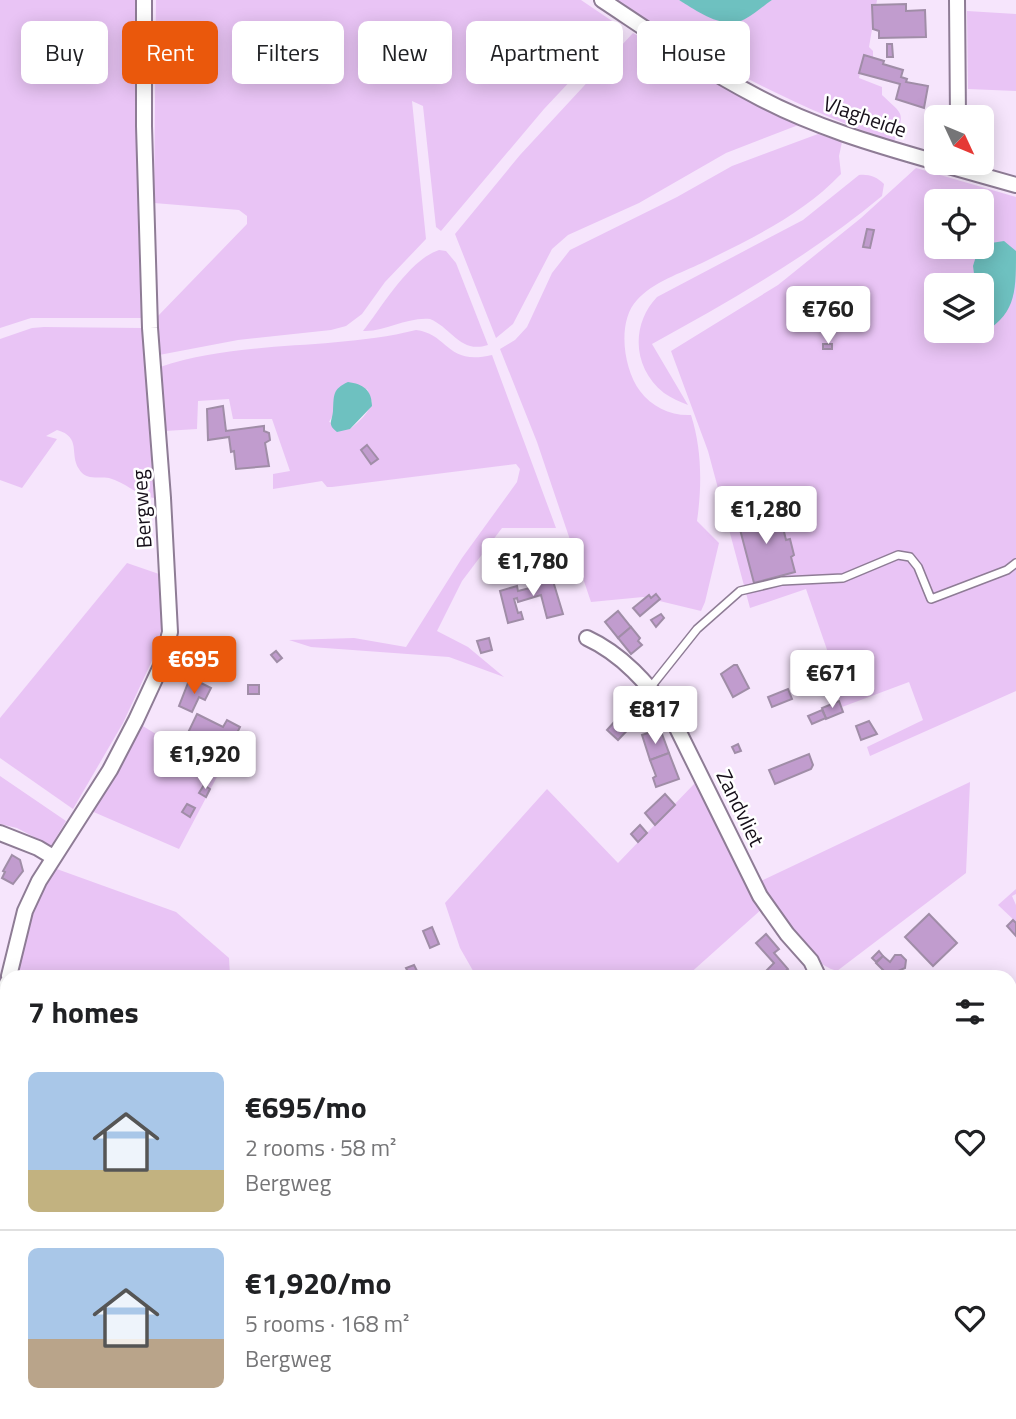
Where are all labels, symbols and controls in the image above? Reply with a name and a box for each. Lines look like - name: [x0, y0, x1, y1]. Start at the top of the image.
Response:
- chip: Buy: [21, 21, 108, 84]
- chip: Rent: [122, 21, 218, 84]
- chip: Filters: [232, 21, 344, 84]
- chip: New: [358, 21, 452, 84]
- chip: Apartment: [466, 21, 623, 84]
- chip: House: [637, 21, 750, 84]
- street label: Vlagheide: [819, 87, 911, 145]
- north arrow: [924, 105, 994, 175]
- map controls: [924, 105, 994, 343]
- button: locate: [924, 189, 994, 259]
- button: layers: [924, 273, 994, 343]
- pin: €760: [787, 286, 869, 346]
- text: €760: [802, 291, 854, 326]
- street label: Bergweg: [122, 468, 160, 549]
- pin: €1,280: [709, 486, 823, 546]
- text: €1,280: [731, 491, 801, 526]
- pin: €1,780: [476, 538, 590, 598]
- text: €1,780: [498, 543, 568, 578]
- pin: €695: [153, 636, 235, 696]
- text: €695: [168, 641, 220, 676]
- pin: €671: [791, 650, 873, 710]
- text: €671: [806, 655, 858, 690]
- pin: €817: [614, 686, 696, 746]
- text: €817: [629, 691, 681, 726]
- pin: €1,920: [148, 732, 262, 791]
- text: €1,920: [170, 736, 240, 771]
- street label: Zandvliet: [709, 764, 773, 852]
- text: 7 homes: [28, 989, 139, 1035]
- icon: filters: [951, 993, 989, 1031]
- text: €695/mo: [245, 1084, 367, 1130]
- icon: home: [84, 1100, 168, 1184]
- icon: heart: [951, 1123, 989, 1161]
- text: 2 rooms · 58 m²: [245, 1130, 396, 1165]
- text: Bergweg: [245, 1165, 331, 1200]
- text: €1,920/mo: [245, 1260, 391, 1306]
- icon: home: [84, 1276, 168, 1360]
- icon: heart: [951, 1299, 989, 1337]
- text: 5 rooms · 168 m²: [245, 1306, 409, 1341]
- text: Bergweg: [245, 1341, 331, 1376]

